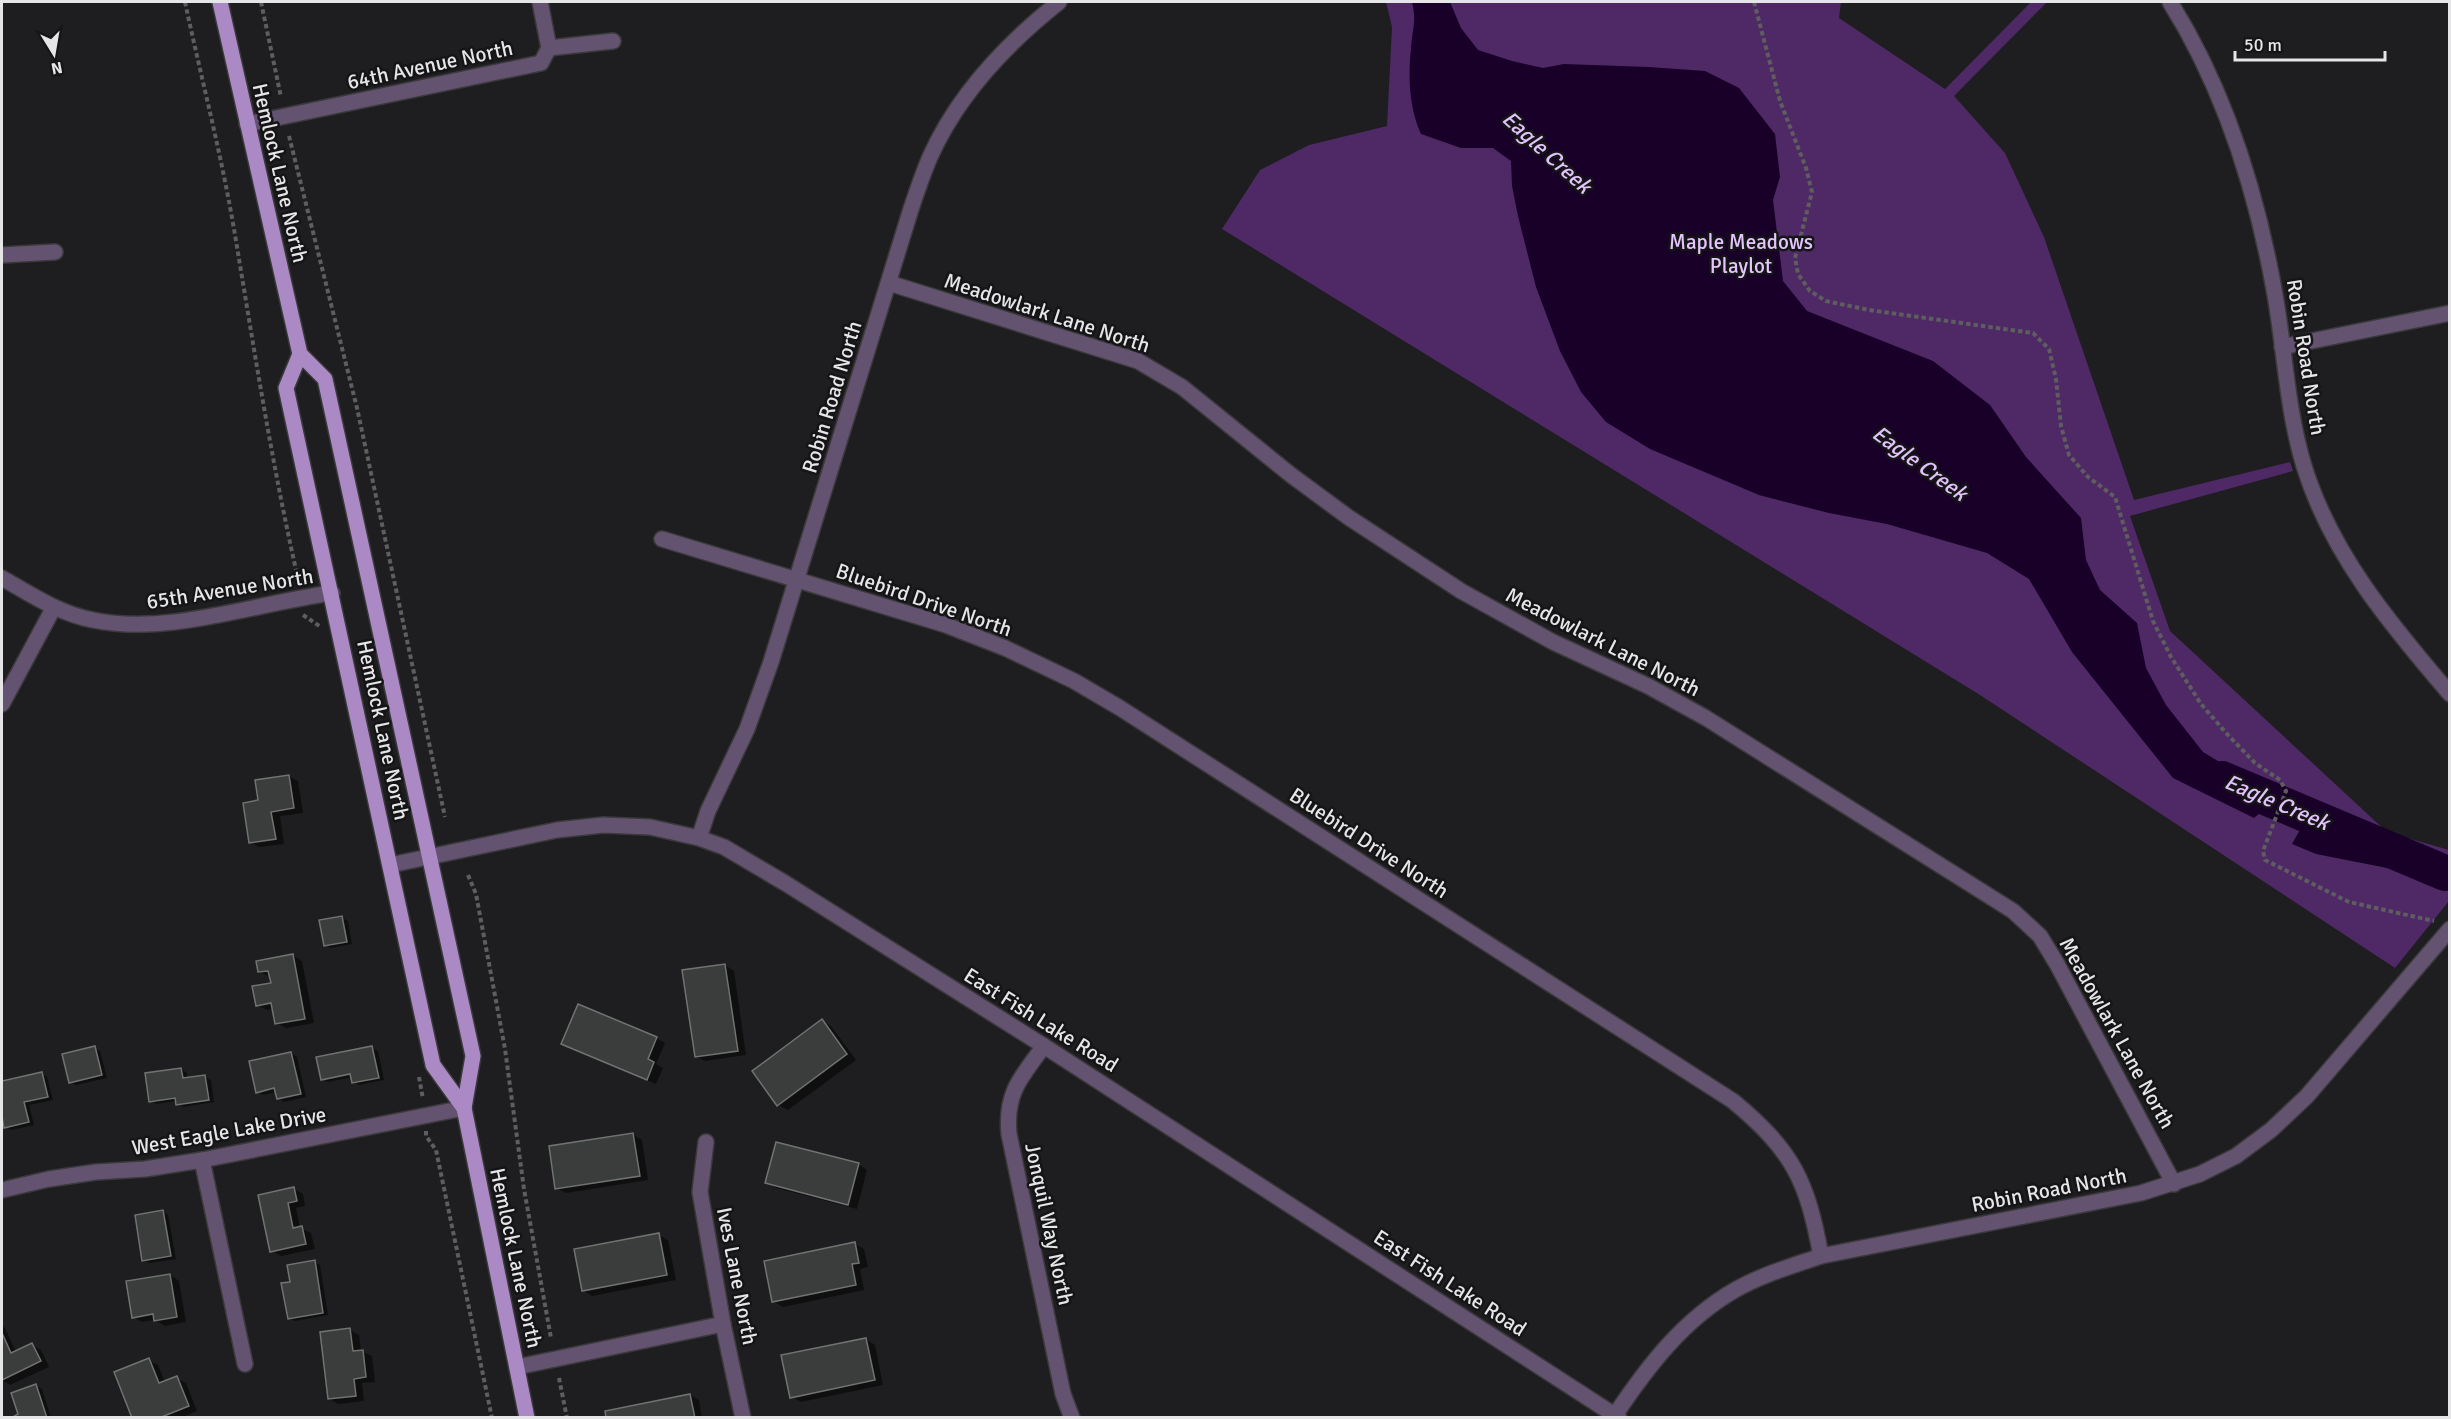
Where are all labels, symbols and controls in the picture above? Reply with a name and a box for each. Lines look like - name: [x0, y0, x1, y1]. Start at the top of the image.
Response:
- north arrow: [24, 24, 84, 84]
- scale bar: [2235, 24, 2385, 62]
- text: 50 m: [2244, 34, 2282, 56]
- street label: 64th Avenue North: [345, 35, 515, 95]
- text: N: [49, 57, 64, 79]
- street label: Hemlock Lane North: [247, 81, 313, 265]
- water label: Eagle Creek: [1497, 105, 1599, 201]
- park label: Maple Meadows Playlot: [1669, 229, 1813, 279]
- street label: Meadowlark Lane North: [941, 267, 1153, 359]
- street label: Robin Road North: [2281, 277, 2331, 437]
- street label: Robin Road North: [796, 318, 868, 476]
- water label: Eagle Creek: [1867, 419, 1974, 508]
- street label: Bluebird Drive North: [833, 558, 1015, 642]
- street label: 65th Avenue North: [145, 563, 315, 615]
- street label: Meadowlark Lane North: [1501, 582, 1705, 702]
- street label: Hemlock Lane North: [351, 638, 415, 822]
- water label: Eagle Creek: [2221, 768, 2335, 837]
- street label: Bluebird Drive North: [1285, 782, 1453, 904]
- street label: Meadowlark Lane North: [2054, 933, 2180, 1133]
- street label: East Fish Lake Road: [959, 962, 1123, 1078]
- street label: West Eagle Lake Drive: [130, 1101, 328, 1161]
- street label: Jonquil Way North: [1019, 1141, 1079, 1307]
- street label: Robin Road North: [1969, 1162, 2129, 1218]
- street label: Hemlock Lane North: [484, 1166, 548, 1350]
- street label: Ives Lane North: [711, 1205, 763, 1347]
- street label: East Fish Lake Road: [1369, 1224, 1531, 1342]

